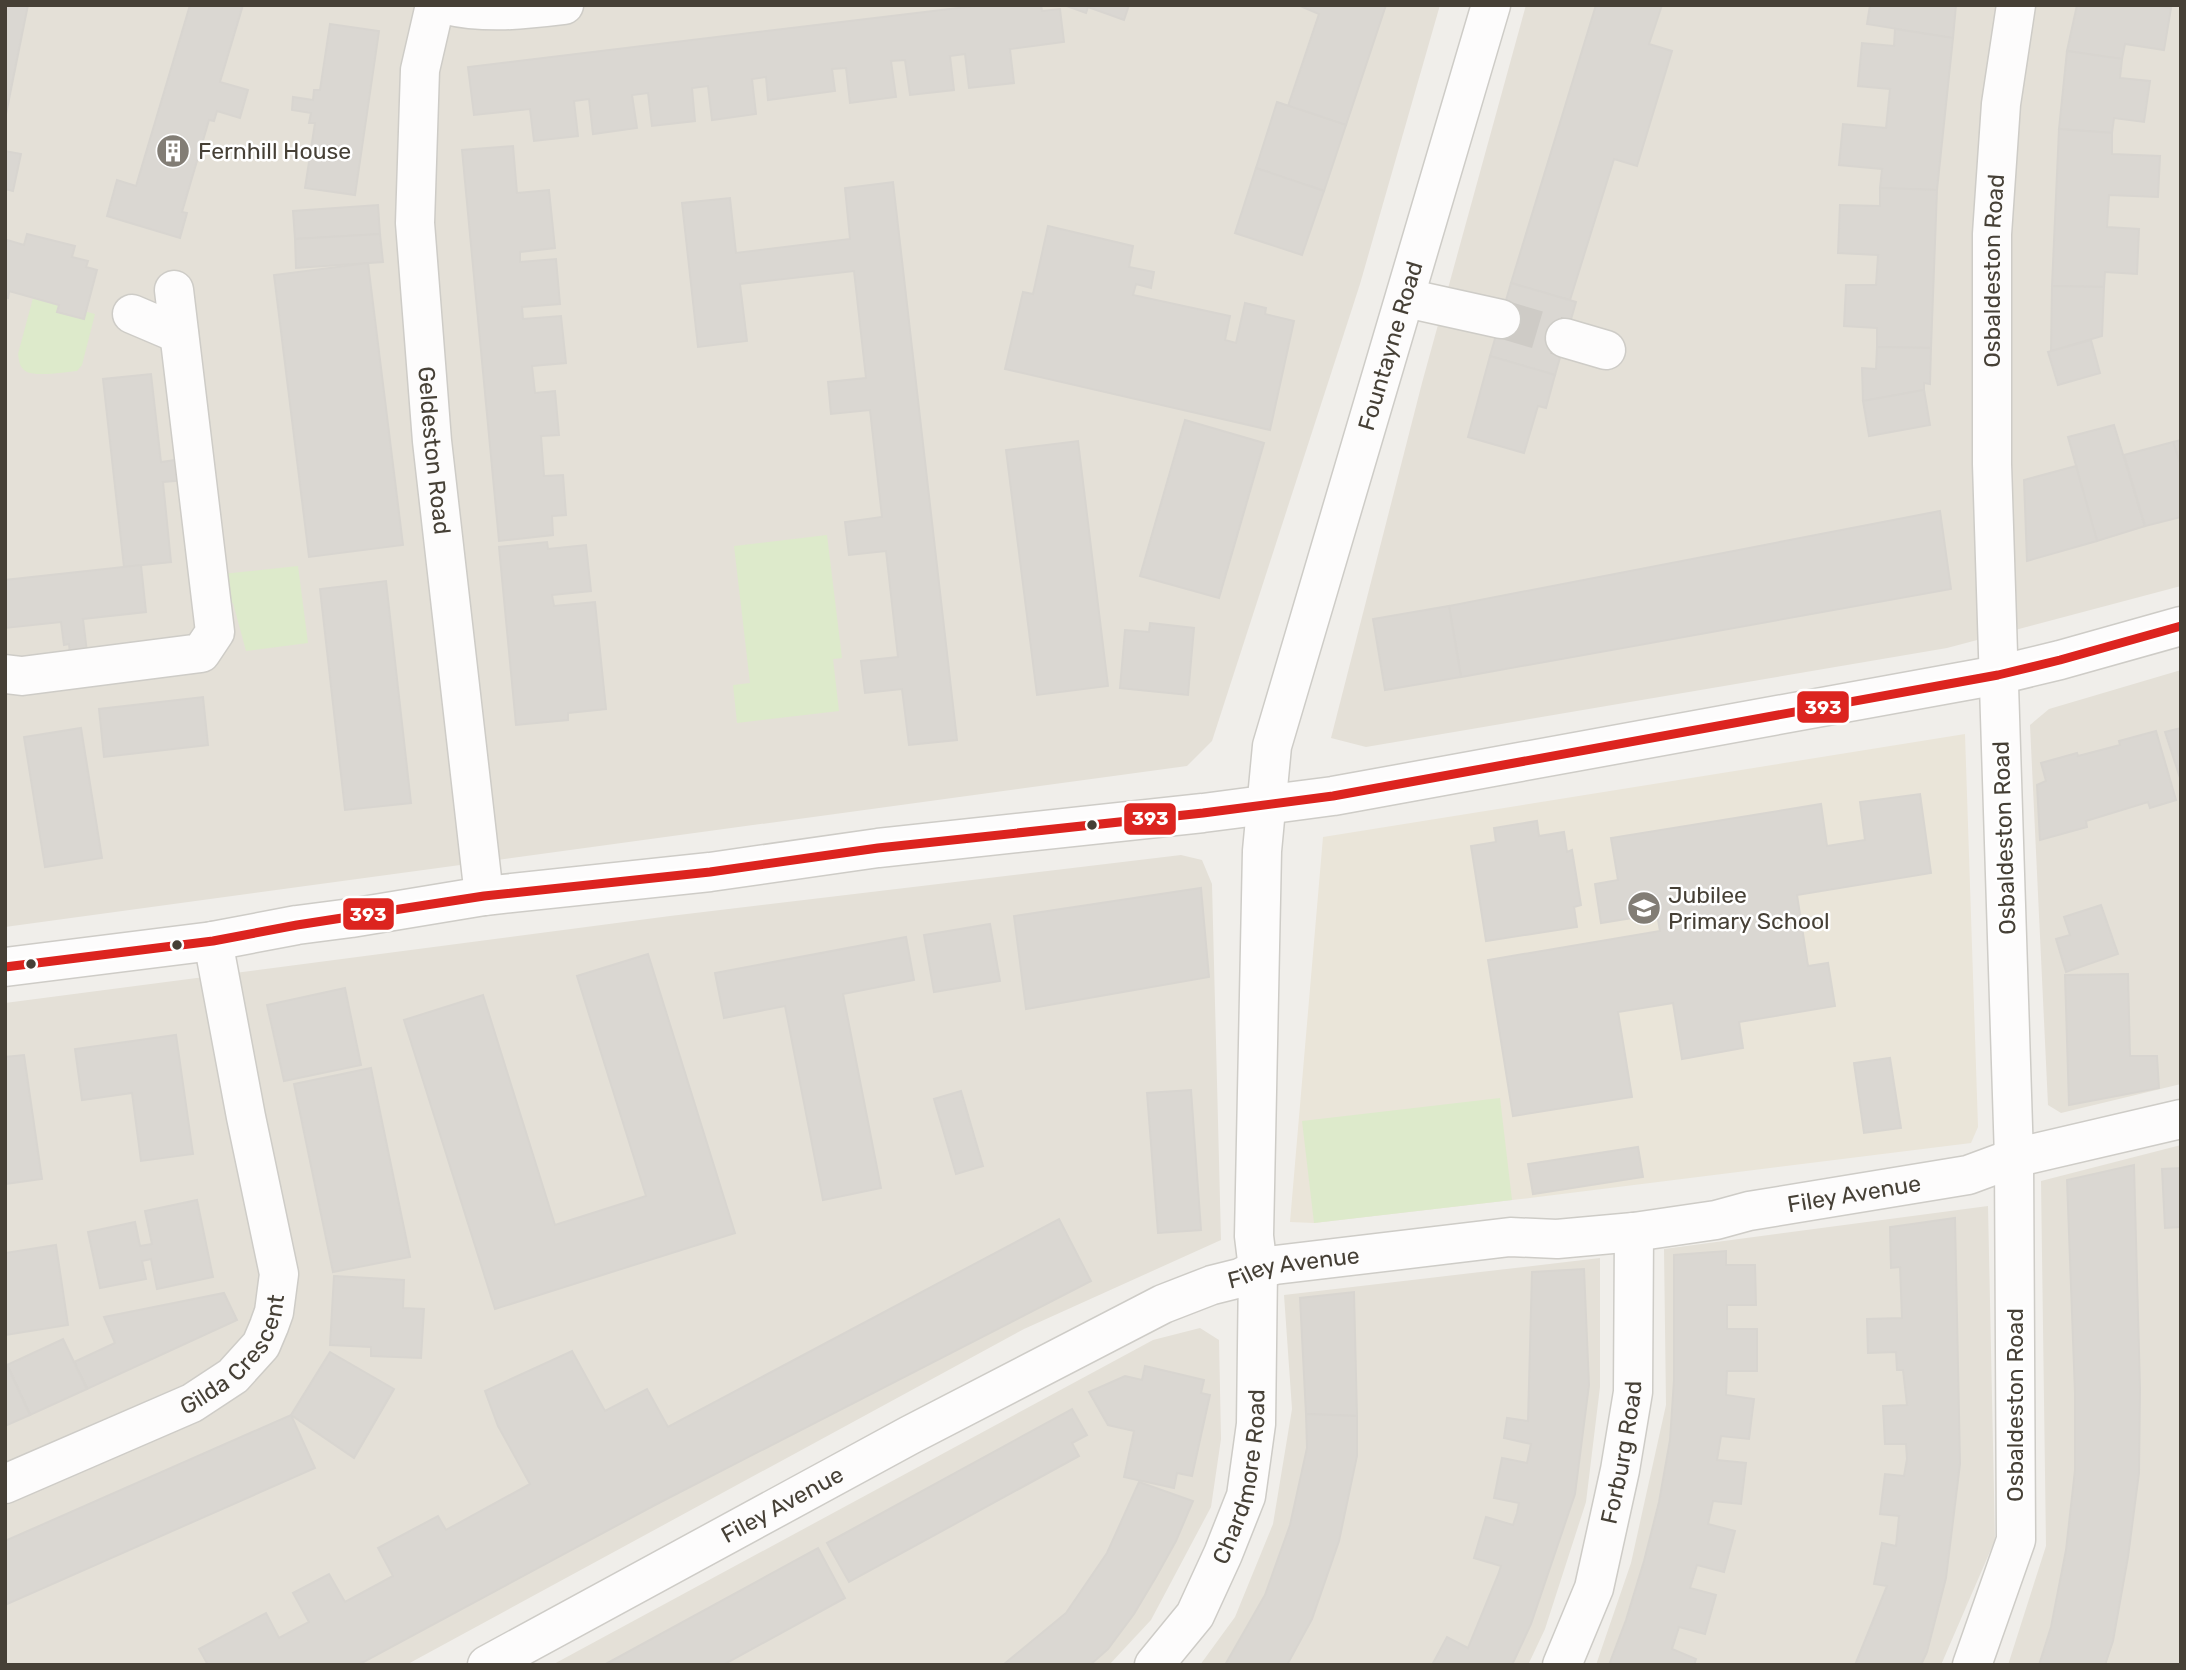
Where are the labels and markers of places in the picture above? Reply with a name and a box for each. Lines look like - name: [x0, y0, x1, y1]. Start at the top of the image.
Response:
- building icon: Fernhill House: [154, 132, 192, 170]
- place label: Fernhill House: [198, 137, 351, 165]
- unlabelled marker: [1085, 818, 1099, 832]
- place label: Jubilee Primary School: [1668, 881, 1830, 935]
- school or university icon: Jubilee Primary School: [1625, 889, 1663, 927]
- unlabelled marker: [170, 938, 184, 952]
- unlabelled marker: [24, 957, 38, 971]

